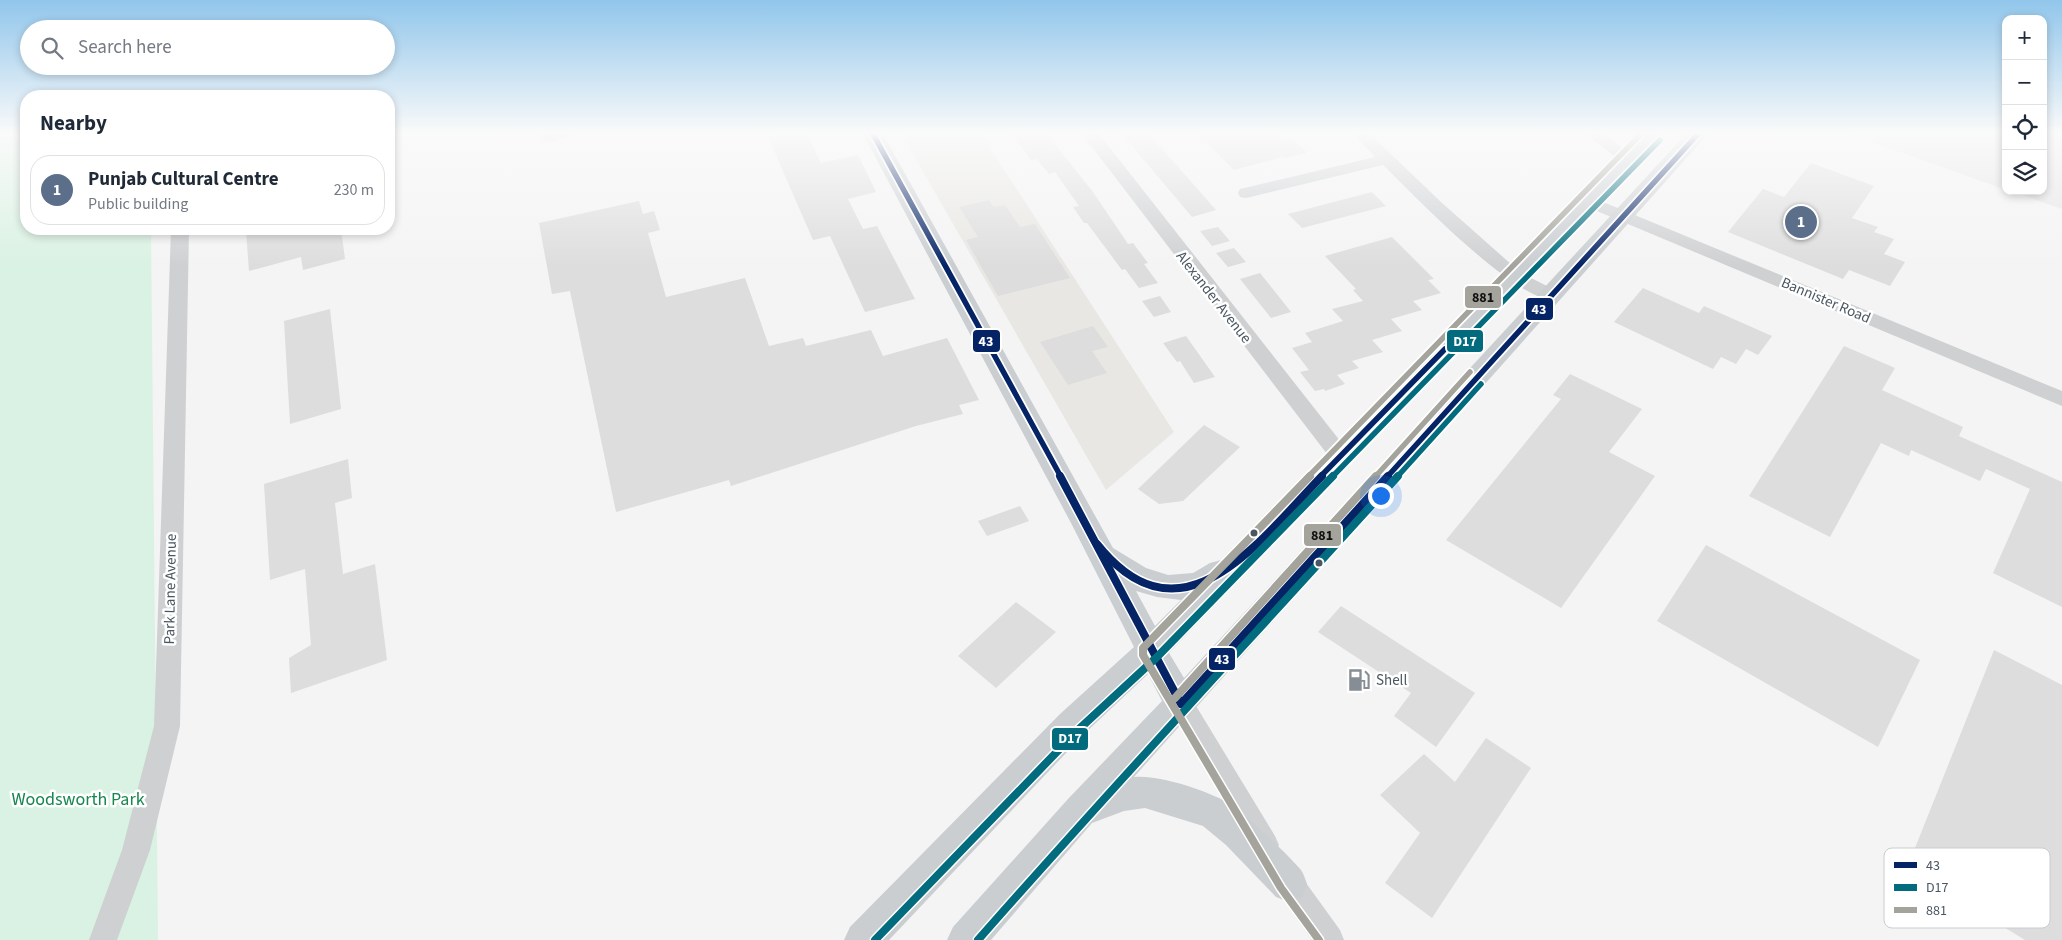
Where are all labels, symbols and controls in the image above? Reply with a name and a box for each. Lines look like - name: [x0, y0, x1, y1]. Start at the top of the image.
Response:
- map controls: [2002, 15, 2047, 195]
- button: +: [2002, 15, 2047, 60]
- search box: [20, 20, 395, 75]
- icon: search: [38, 34, 66, 62]
- text: Search here: [78, 34, 172, 61]
- button: −: [2002, 60, 2047, 105]
- button: locate: [2002, 105, 2047, 150]
- text: Nearby: [40, 108, 107, 138]
- button: layers: [2002, 150, 2047, 195]
- text: Punjab Cultural Centre: [88, 166, 279, 193]
- text: 1: [53, 179, 61, 201]
- text: 230 m: [334, 179, 374, 201]
- text: Public building: [88, 193, 188, 215]
- pin: 1: [1785, 203, 1817, 241]
- street label: Alexander Avenue: [1171, 247, 1256, 348]
- street label: Bannister Road: [1778, 272, 1874, 329]
- line badge: 881: [1464, 285, 1502, 309]
- text: 881: [1472, 288, 1494, 308]
- line badge: 43: [1525, 297, 1554, 321]
- text: 43: [1532, 300, 1546, 320]
- line badge: 43: [972, 329, 1001, 353]
- line badge: D17: [1446, 329, 1484, 353]
- text: 43: [979, 332, 993, 352]
- text: D17: [1453, 332, 1477, 352]
- your location: [1368, 483, 1394, 509]
- line badge: 881: [1303, 523, 1342, 547]
- text: 881: [1311, 526, 1333, 546]
- unlabelled marker: [1249, 528, 1259, 538]
- street label: Park Lane Avenue: [159, 533, 182, 645]
- unlabelled marker: [1314, 558, 1324, 568]
- line badge: 43: [1208, 647, 1236, 671]
- text: 43: [1215, 650, 1229, 670]
- fuel station icon: Shell: [1346, 667, 1372, 693]
- place label: Shell: [1376, 670, 1407, 691]
- line badge: D17: [1051, 727, 1089, 751]
- text: D17: [1058, 729, 1082, 749]
- park label: Woodsworth Park: [11, 787, 145, 812]
- legend: [1884, 848, 2050, 928]
- text: 43: [1926, 856, 1940, 876]
- text: D17: [1926, 878, 1949, 898]
- text: 881: [1926, 901, 1947, 921]

